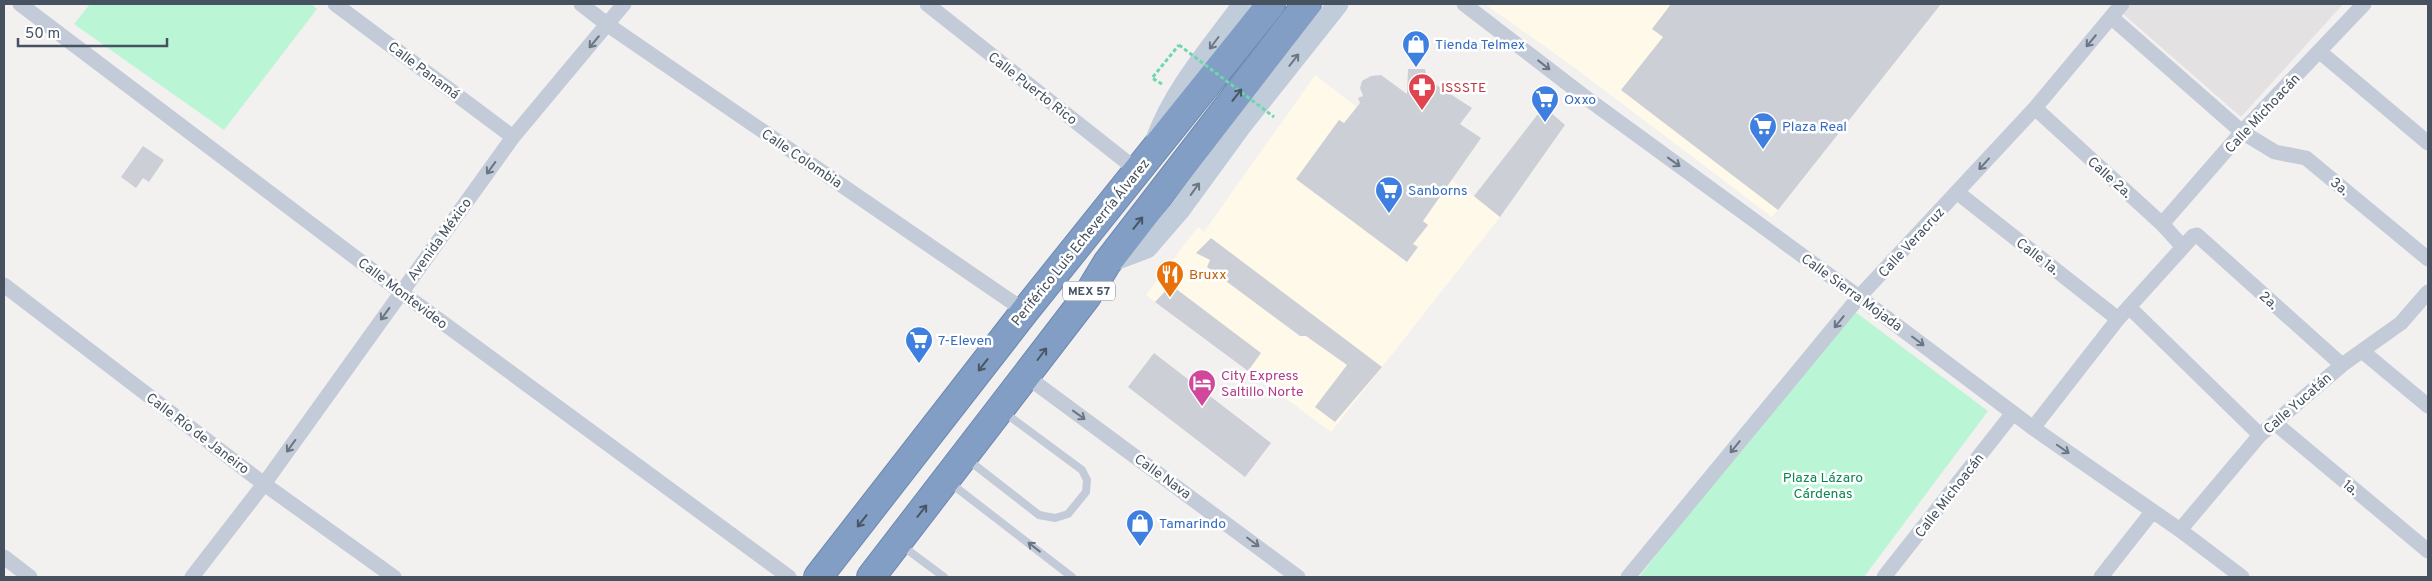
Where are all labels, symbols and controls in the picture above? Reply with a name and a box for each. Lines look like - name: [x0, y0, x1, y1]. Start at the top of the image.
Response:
- scale bar: [18, 15, 166, 47]
- text: 50 m: [25, 25, 60, 44]
- shop icon: Tienda Telmex: [1401, 29, 1431, 68]
- one-way arrow: [2085, 34, 2096, 47]
- one-way arrow: [588, 35, 599, 48]
- one-way arrow: [1209, 36, 1220, 49]
- place label: Tienda Telmex: [1435, 37, 1525, 54]
- street label: Calle Panamá: [384, 39, 462, 104]
- street label: Calle Puerto Rico: [984, 49, 1080, 129]
- one-way arrow: [1289, 53, 1299, 67]
- one-way arrow: [1537, 60, 1550, 71]
- street label: Calle Michoacán: [2222, 71, 2304, 157]
- pharmacy icon: ISSSTE: [1407, 72, 1437, 111]
- place label: ISSSTE: [1441, 80, 1486, 97]
- supermarket icon: Oxxo: [1530, 84, 1560, 123]
- one-way arrow: [1232, 89, 1243, 102]
- place label: Oxxo: [1564, 92, 1596, 109]
- supermarket icon: Plaza Real: [1748, 111, 1778, 150]
- place label: Plaza Real: [1782, 119, 1847, 136]
- street label: Calle Colombia: [758, 126, 845, 192]
- street label: Calle 2a.: [2083, 154, 2135, 202]
- street label: Periférico Luis Echeverría Álvarez: [1008, 155, 1154, 330]
- one-way arrow: [1667, 157, 1680, 168]
- one-way arrow: [1979, 157, 1990, 170]
- one-way arrow: [486, 161, 496, 175]
- supermarket icon: Sanborns: [1374, 175, 1404, 214]
- street label: 3a.: [2326, 175, 2352, 200]
- one-way arrow: [1190, 182, 1200, 196]
- place label: Sanborns: [1408, 183, 1467, 200]
- street label: Avenida México: [405, 195, 476, 285]
- street label: Calle Veracruz: [1875, 204, 1949, 282]
- one-way arrow: [1133, 216, 1143, 230]
- street label: Calle 1a.: [2012, 235, 2062, 279]
- street label: Calle Sierra Mojada: [1797, 251, 1905, 336]
- street label: Calle Montevideo: [354, 255, 450, 334]
- restaurant icon: Bruxx: [1155, 259, 1185, 298]
- place label: Bruxx: [1189, 267, 1226, 284]
- road number: MEX 57: [1063, 282, 1115, 300]
- street label: 2a.: [2255, 288, 2281, 314]
- one-way arrow: [380, 307, 390, 321]
- one-way arrow: [1833, 315, 1844, 328]
- supermarket icon: 7-Eleven: [904, 325, 934, 364]
- place label: 7-Eleven: [938, 333, 992, 350]
- one-way arrow: [1911, 336, 1924, 347]
- one-way arrow: [1037, 348, 1048, 361]
- one-way arrow: [977, 358, 988, 371]
- hotel icon: City Express Saltillo Norte: [1187, 368, 1217, 407]
- place label: City Express Saltillo Norte: [1221, 368, 1303, 401]
- street label: Calle Yucatán: [2261, 370, 2335, 438]
- street label: Calle Río de Janeiro: [142, 390, 252, 479]
- one-way arrow: [1072, 410, 1086, 420]
- one-way arrow: [286, 439, 296, 453]
- one-way arrow: [1730, 440, 1741, 453]
- one-way arrow: [2055, 444, 2069, 454]
- street label: Calle Michoacán: [1912, 450, 1988, 541]
- street label: Calle Nava: [1131, 451, 1194, 503]
- park label: Plaza Lázaro Cárdenas: [1783, 470, 1863, 503]
- street label: 1a.: [2339, 477, 2361, 500]
- one-way arrow: [916, 505, 927, 518]
- shop icon: Tamarindo: [1125, 508, 1155, 547]
- one-way arrow: [856, 514, 867, 527]
- place label: Tamarindo: [1159, 516, 1226, 533]
- one-way arrow: [1246, 537, 1259, 548]
- one-way arrow: [1028, 542, 1041, 553]

